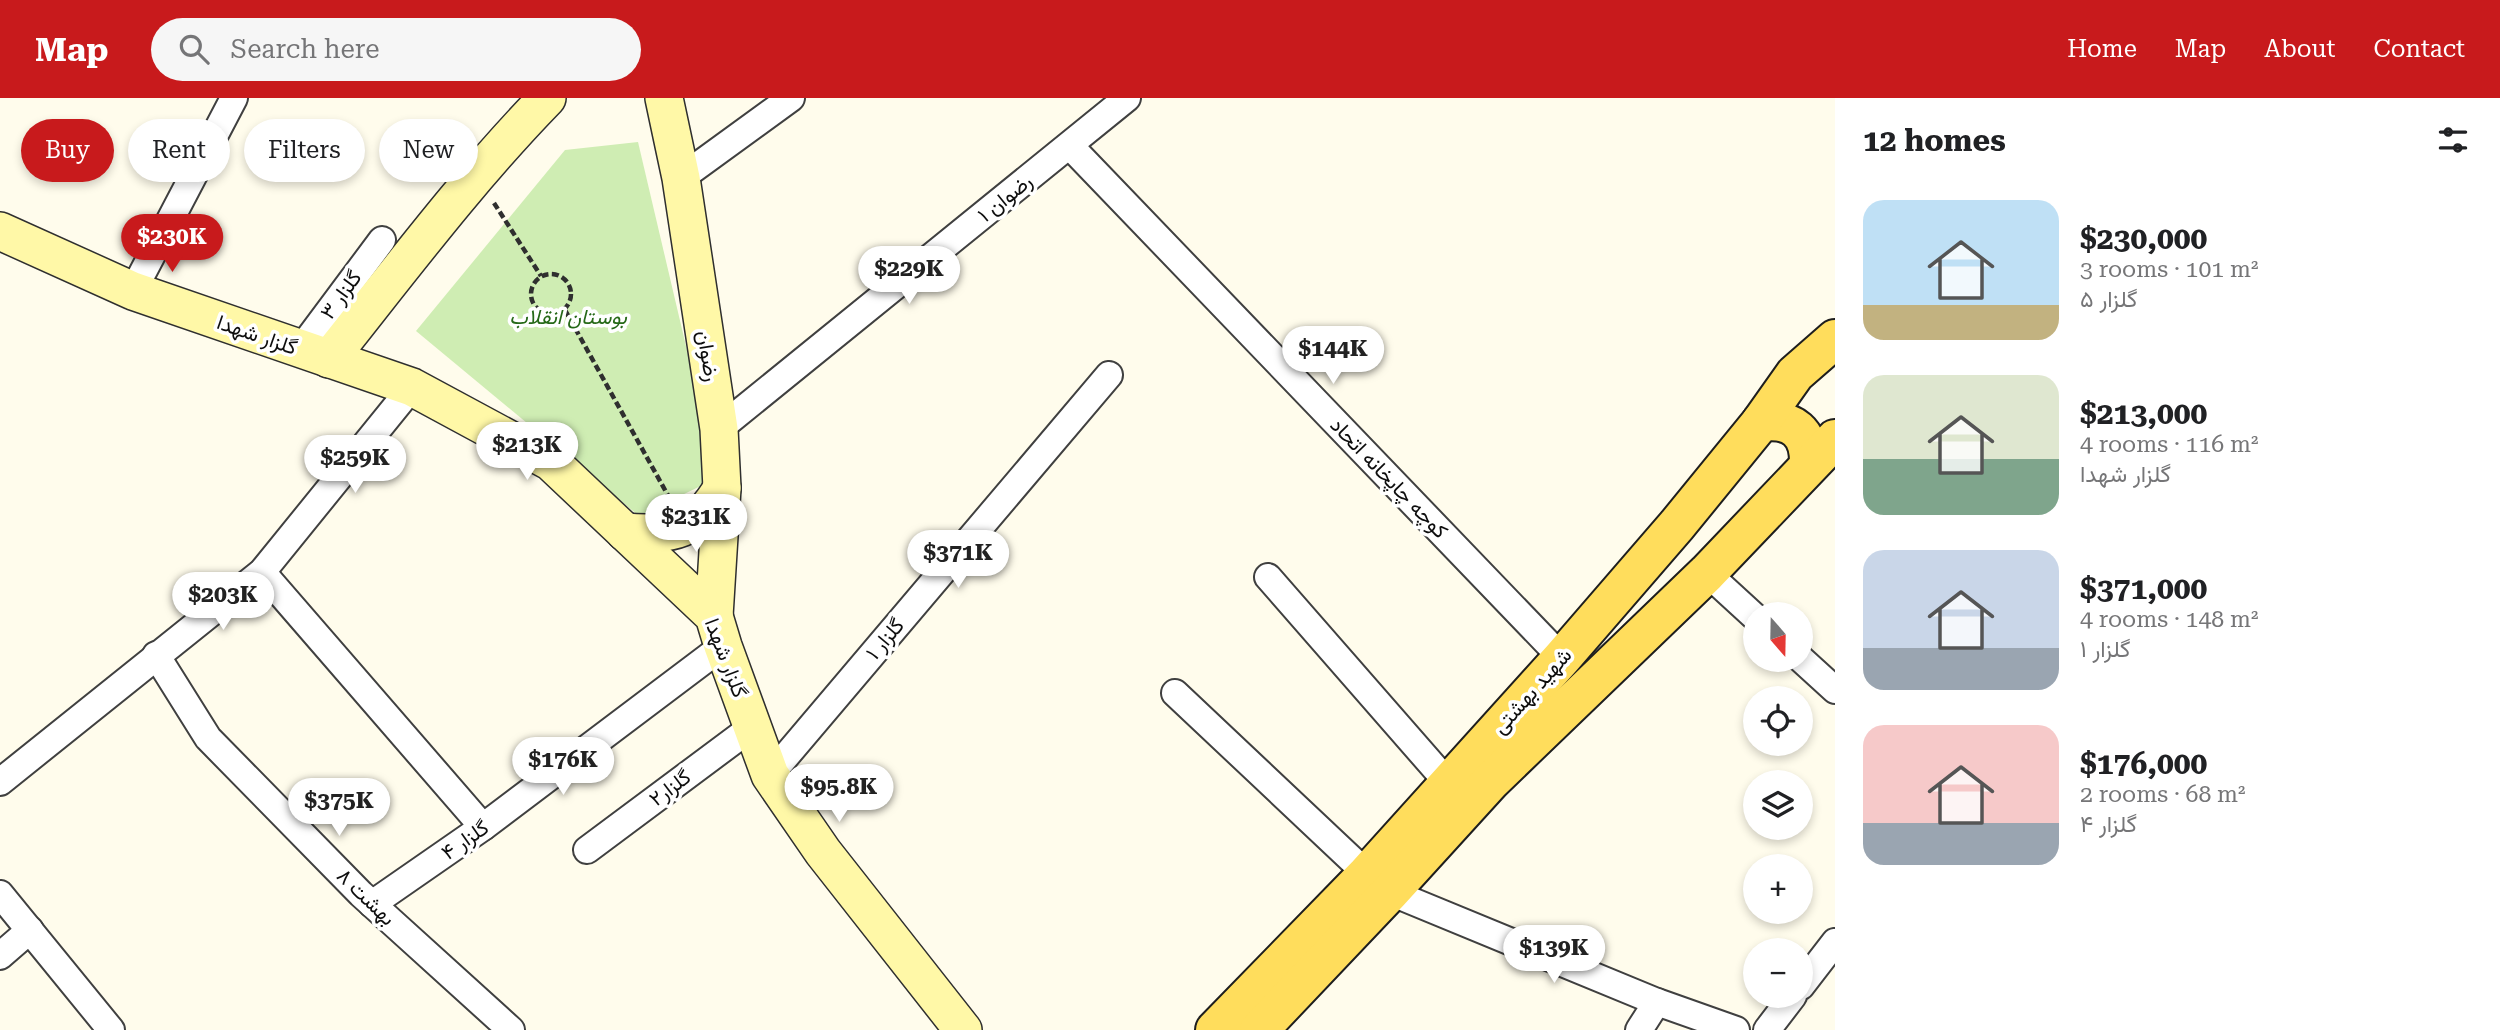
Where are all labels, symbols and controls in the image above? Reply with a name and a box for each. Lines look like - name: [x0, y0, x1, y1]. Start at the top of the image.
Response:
- search box: [151, 18, 641, 81]
- text: Map: [35, 30, 109, 69]
- icon: search: [175, 30, 213, 68]
- text: Search here: [231, 34, 380, 64]
- text: Home: [2067, 35, 2137, 63]
- text: Map: [2175, 35, 2226, 63]
- text: About: [2264, 35, 2335, 63]
- text: Contact: [2373, 35, 2465, 63]
- chip: Buy: [21, 119, 114, 182]
- chip: Rent: [128, 119, 230, 182]
- chip: Filters: [244, 119, 365, 182]
- chip: New: [379, 119, 478, 182]
- icon: filters: [2434, 121, 2472, 159]
- text: 12 homes: [1863, 123, 2006, 158]
- street label: رضوان ۱: [973, 169, 1038, 228]
- pin: $230K: [123, 214, 221, 274]
- text: $230,000: [2080, 221, 2207, 256]
- text: $230K: [137, 223, 207, 250]
- icon: home: [1919, 228, 2003, 312]
- pin: $229K: [860, 246, 958, 306]
- text: $229K: [874, 255, 944, 282]
- text: 3 rooms · 101 m²: [2080, 256, 2258, 283]
- street label: گلزار ۳: [315, 266, 367, 324]
- text: گلزار ۵: [2080, 286, 2137, 313]
- park label: بوستان انقلاب: [509, 305, 628, 330]
- street label: گلزار شهدا: [213, 310, 300, 361]
- pin: $144K: [1284, 327, 1382, 386]
- street label: رضوان: [691, 329, 724, 383]
- text: $144K: [1298, 335, 1368, 362]
- text: $213,000: [2080, 396, 2207, 431]
- icon: home: [1919, 403, 2003, 487]
- street label: کوچه چاپخانه اتحاد: [1324, 413, 1453, 545]
- pin: $213K: [478, 422, 576, 482]
- text: $213K: [492, 431, 562, 458]
- text: 4 rooms · 116 m²: [2080, 431, 2258, 458]
- pin: $259K: [306, 436, 404, 495]
- text: $259K: [320, 444, 390, 471]
- text: گلزار شهدا: [2080, 461, 2171, 488]
- pin: $231K: [647, 494, 745, 554]
- text: $231K: [661, 503, 731, 530]
- pin: $371K: [909, 531, 1007, 590]
- text: $371K: [923, 539, 993, 566]
- text: $371,000: [2080, 571, 2207, 606]
- pin: $203K: [174, 573, 272, 632]
- icon: home: [1919, 578, 2003, 662]
- text: $203K: [188, 581, 258, 608]
- north arrow: [1743, 602, 1813, 672]
- map controls: [1743, 602, 1813, 1008]
- text: 4 rooms · 148 m²: [2080, 606, 2258, 633]
- street label: گلزار ۱: [861, 614, 910, 665]
- street label: گلزار شهدا: [699, 615, 752, 701]
- text: گلزار ۱: [2080, 636, 2131, 663]
- street label: شهید بهشتی: [1487, 643, 1577, 739]
- button: locate: [1743, 686, 1813, 756]
- pin: $176K: [514, 738, 612, 797]
- text: $176K: [528, 746, 598, 773]
- text: $176,000: [2080, 746, 2207, 781]
- icon: home: [1919, 753, 2003, 837]
- pin: $95.8K: [782, 764, 896, 824]
- street label: گلزار۲: [645, 765, 696, 812]
- button: layers: [1743, 770, 1813, 840]
- text: $95.8K: [801, 773, 877, 800]
- pin: $375K: [290, 778, 388, 838]
- text: 2 rooms · 68 m²: [2080, 781, 2246, 808]
- text: $375K: [304, 787, 374, 814]
- text: گلزار ۴: [2080, 811, 2137, 838]
- street label: گلزار ۴: [437, 815, 494, 866]
- button: +: [1743, 854, 1813, 924]
- street label: بهشت ۸: [331, 864, 400, 931]
- pin: $139K: [1505, 926, 1603, 985]
- text: $139K: [1519, 934, 1589, 961]
- button: −: [1743, 938, 1813, 1008]

